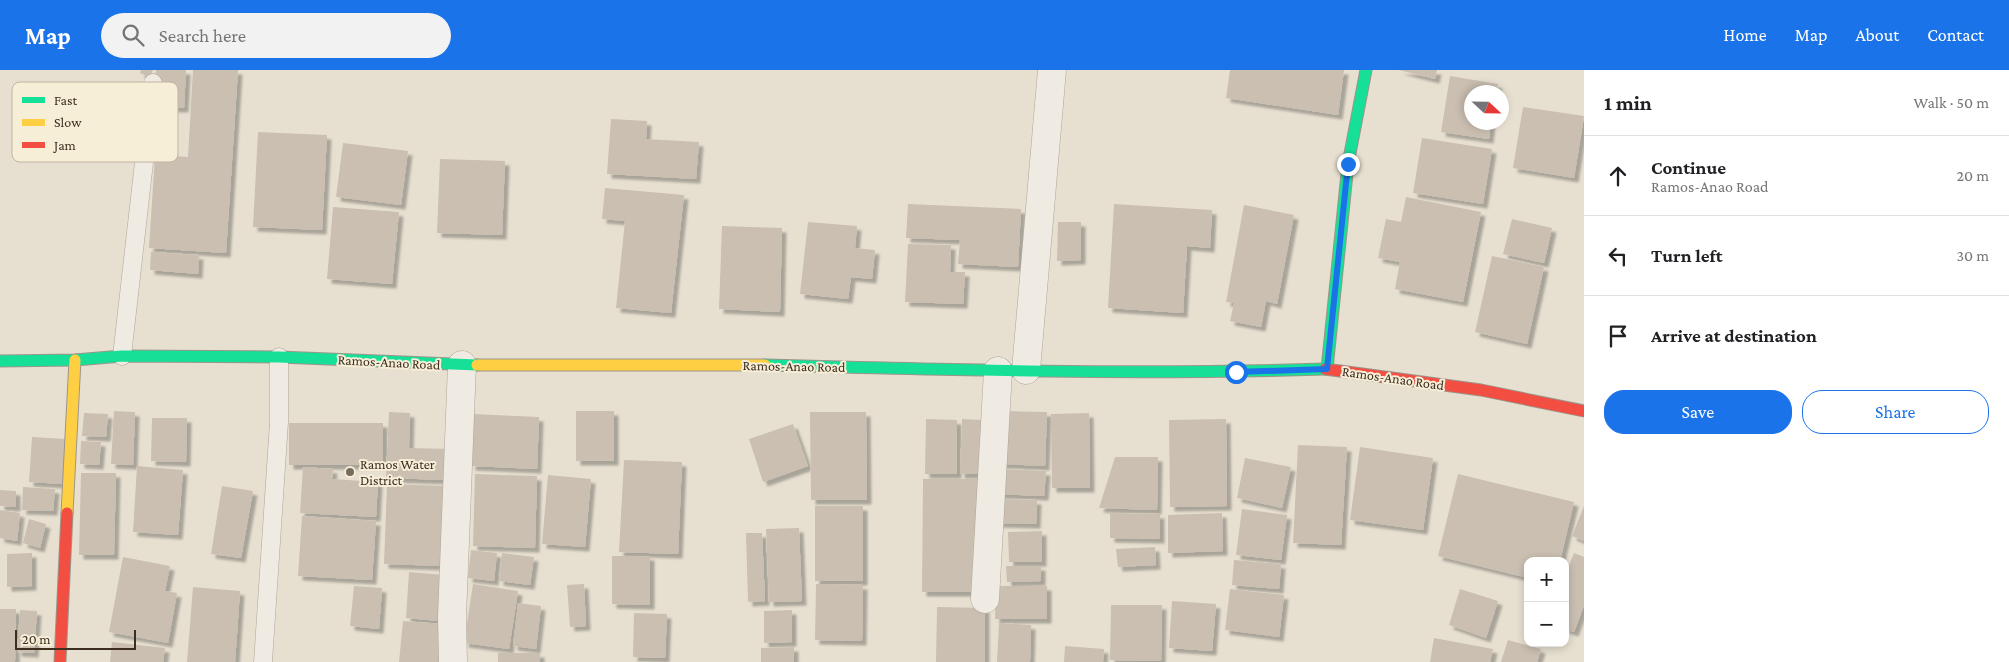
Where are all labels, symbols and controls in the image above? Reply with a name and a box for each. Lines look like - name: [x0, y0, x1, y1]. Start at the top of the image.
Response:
- search box: [101, 13, 451, 58]
- icon: search: [119, 21, 147, 49]
- text: Map: [25, 22, 71, 49]
- text: Search here: [159, 25, 246, 46]
- text: Home: [1724, 25, 1767, 45]
- text: Map: [1795, 25, 1827, 45]
- text: About: [1855, 25, 1899, 45]
- text: Contact: [1927, 25, 1984, 45]
- legend: [12, 82, 178, 162]
- north arrow: [1464, 85, 1509, 130]
- text: 1 min: [1604, 91, 1652, 115]
- text: Fast: [54, 92, 78, 108]
- text: Walk · 50 m: [1913, 94, 1989, 111]
- text: Slow: [54, 114, 82, 130]
- text: Jam: [52, 137, 76, 153]
- route end: [1337, 153, 1360, 176]
- text: Continue: [1651, 157, 1726, 178]
- icon: ahead: [1604, 162, 1632, 190]
- text: 20 m: [1956, 167, 1989, 184]
- text: Ramos-Anao Road: [1651, 178, 1768, 195]
- icon: left: [1604, 242, 1632, 270]
- text: Turn left: [1651, 245, 1723, 266]
- text: 30 m: [1957, 247, 1989, 264]
- icon: arrive: [1604, 322, 1632, 350]
- text: Arrive at destination: [1651, 325, 1817, 346]
- street label: Ramos-Anao Road: [337, 351, 441, 373]
- street label: Ramos-Anao Road: [742, 357, 846, 375]
- route start: [1225, 361, 1248, 384]
- street label: Ramos-Anao Road: [1341, 363, 1446, 393]
- button: Save: [1604, 390, 1792, 434]
- button: Share: [1802, 390, 1989, 434]
- place label: Ramos Water District: [360, 456, 435, 488]
- marker: Ramos Water District: [344, 466, 356, 478]
- map controls: [1524, 557, 1569, 647]
- button: +: [1524, 557, 1569, 602]
- button: −: [1524, 602, 1569, 647]
- scale bar: [15, 627, 136, 650]
- text: 20 m: [22, 631, 50, 647]

